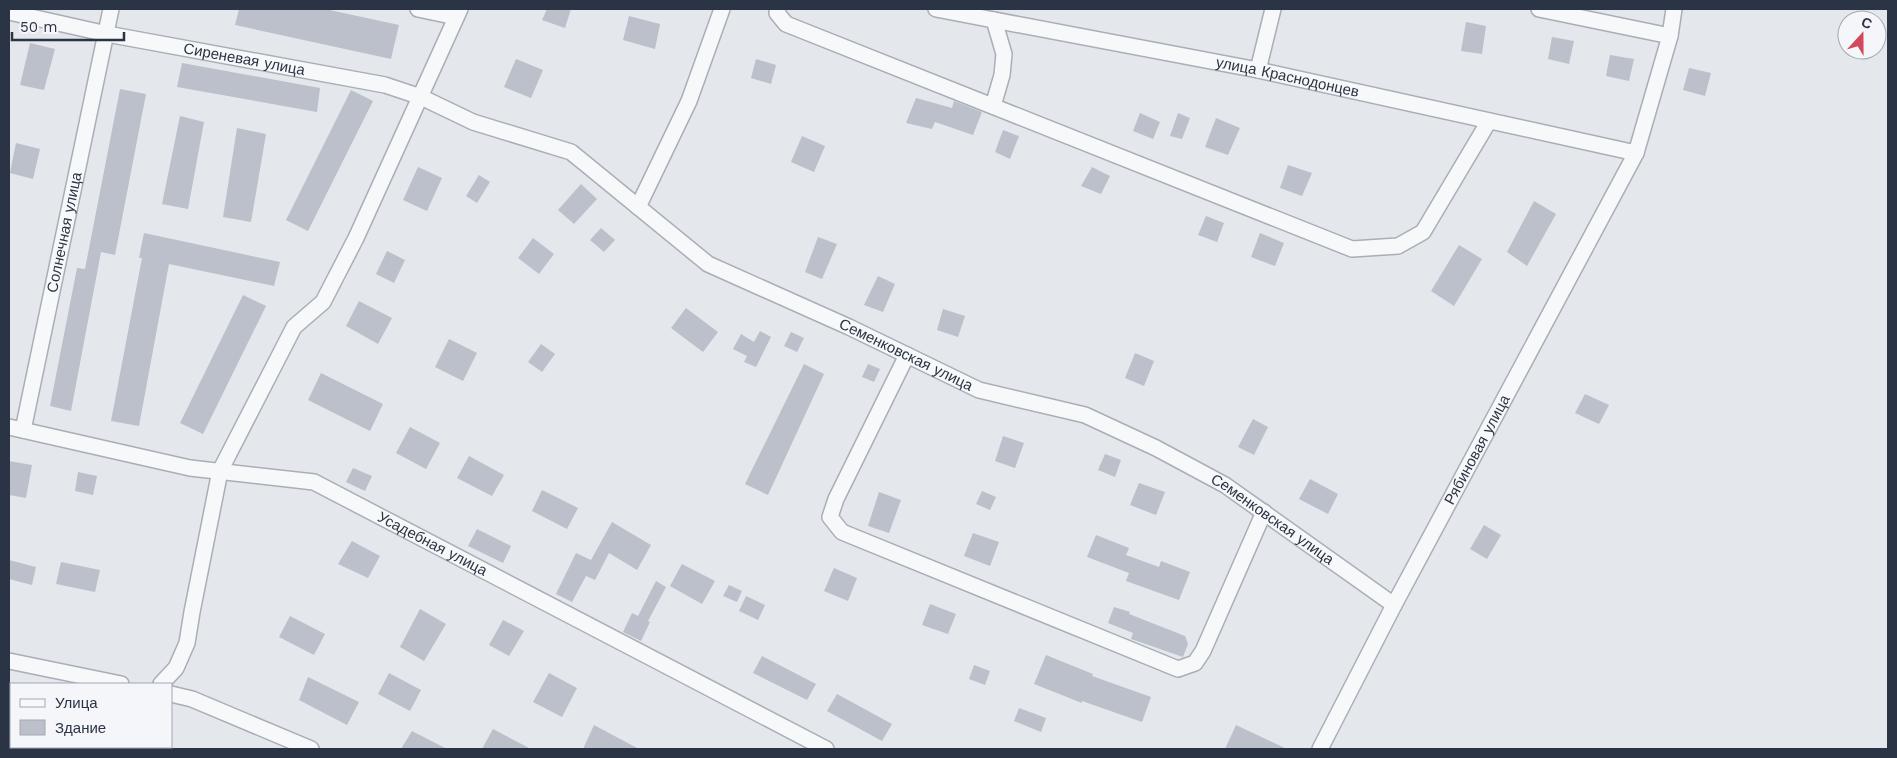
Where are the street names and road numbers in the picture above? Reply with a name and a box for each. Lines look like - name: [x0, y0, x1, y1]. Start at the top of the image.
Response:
- street label: Сиреневая улица: [182, 39, 307, 79]
- street label: улица Краснодонцев: [1214, 53, 1361, 101]
- street label: Солнечная улица: [43, 170, 86, 294]
- street label: Семенковская улица: [836, 315, 976, 395]
- street label: Рябиновая улица: [1440, 391, 1514, 508]
- street label: Семенковская улица: [1208, 470, 1338, 569]
- street label: Усадебная улица: [375, 508, 491, 580]

